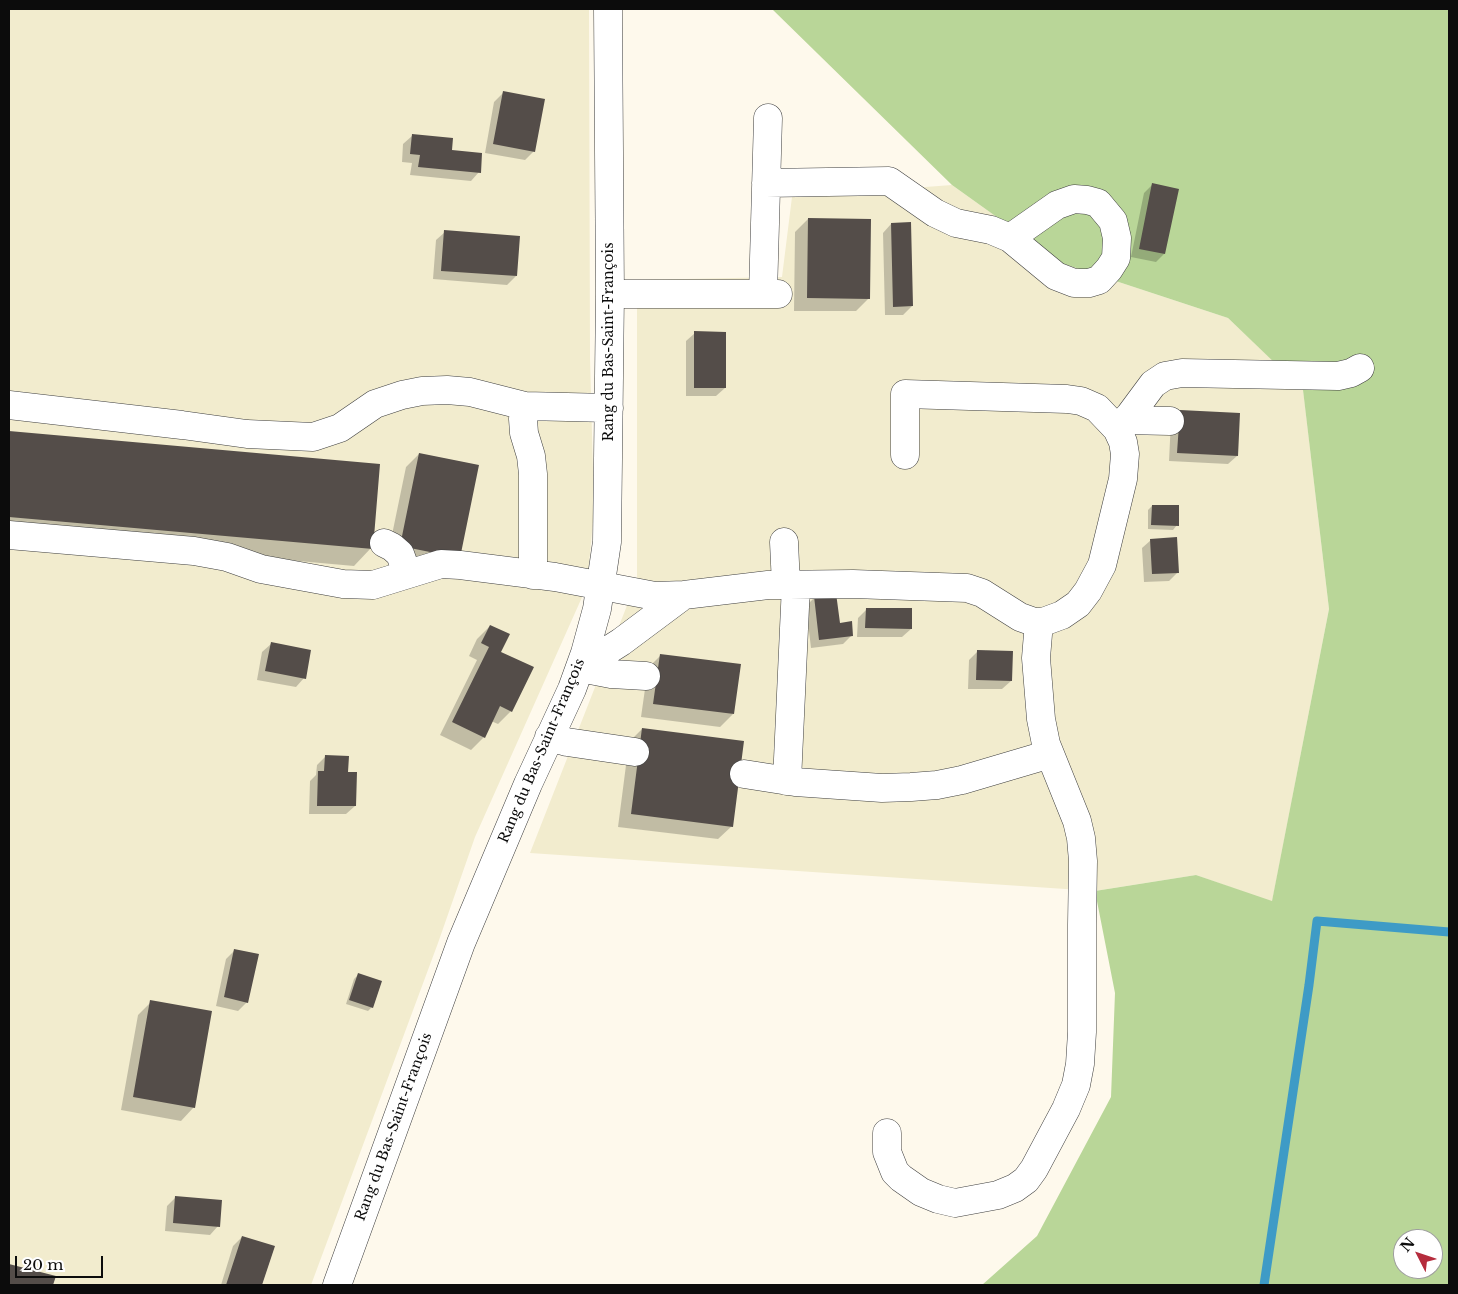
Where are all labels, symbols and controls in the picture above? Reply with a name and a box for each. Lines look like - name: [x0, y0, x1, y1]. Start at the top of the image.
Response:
- street label: Rang du Bas-Saint-François: [601, 243, 617, 441]
- street label: Rang du Bas-Saint-François: [495, 656, 589, 846]
- street label: Rang du Bas-Saint-François: [352, 1031, 436, 1223]
- north arrow: [1393, 1229, 1443, 1279]
- text: N: [1396, 1234, 1419, 1256]
- scale bar: [18, 1246, 105, 1278]
- text: 20 m: [23, 1255, 63, 1274]

